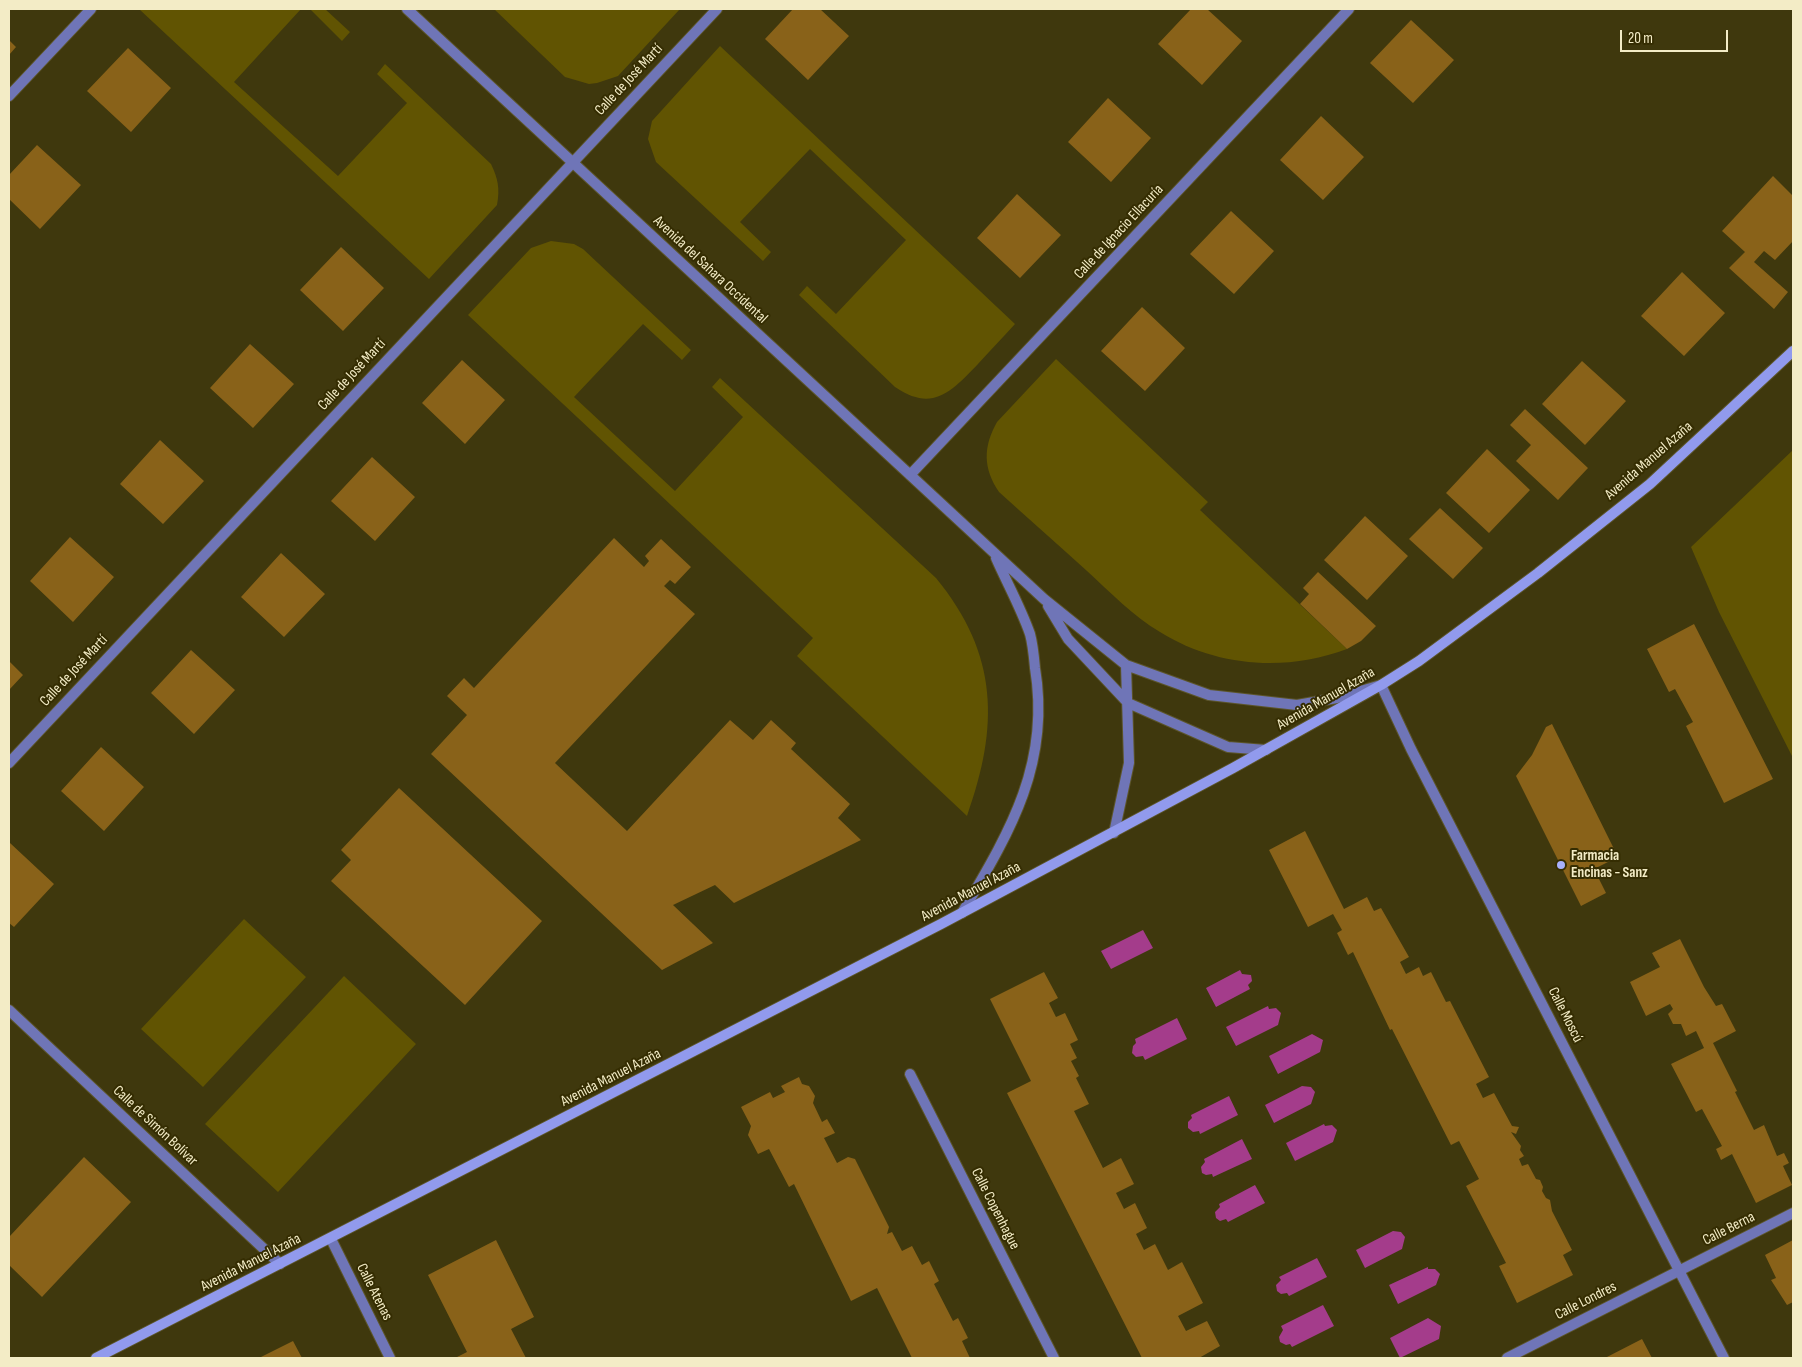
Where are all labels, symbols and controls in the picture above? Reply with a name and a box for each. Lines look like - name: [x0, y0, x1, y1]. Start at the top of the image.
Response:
- scale bar: [1622, 20, 1730, 52]
- text: 20 m: [1628, 29, 1653, 48]
- street label: Calle de José Martí: [591, 41, 667, 119]
- street label: Calle de Ignacio Ellacuría: [1071, 181, 1167, 283]
- street label: Avenida del Sahara Occidental: [649, 212, 771, 328]
- street label: Calle de José Martí: [314, 336, 390, 414]
- street label: Avenida Manuel Azaña: [1602, 418, 1696, 504]
- street label: Calle de José Martí: [36, 632, 112, 710]
- street label: Avenida Manuel Azaña: [1274, 664, 1378, 734]
- place label: Farmacia Encinas - Sanz: [1571, 847, 1648, 882]
- street label: Avenida Manuel Azaña: [918, 858, 1024, 926]
- marker: Farmacia Encinas - Sanz: [1555, 859, 1567, 871]
- street label: Calle Moscú: [1543, 984, 1587, 1046]
- street label: Avenida Manuel Azaña: [558, 1045, 664, 1111]
- street label: Calle de Simón Bolívar: [109, 1082, 201, 1170]
- street label: Calle Copenhague: [967, 1165, 1023, 1253]
- street label: Calle Berna: [1700, 1208, 1758, 1250]
- street label: Avenida Manuel Azaña: [198, 1230, 304, 1296]
- street label: Calle Atenas: [352, 1261, 396, 1323]
- street label: Calle Londres: [1552, 1278, 1620, 1324]

